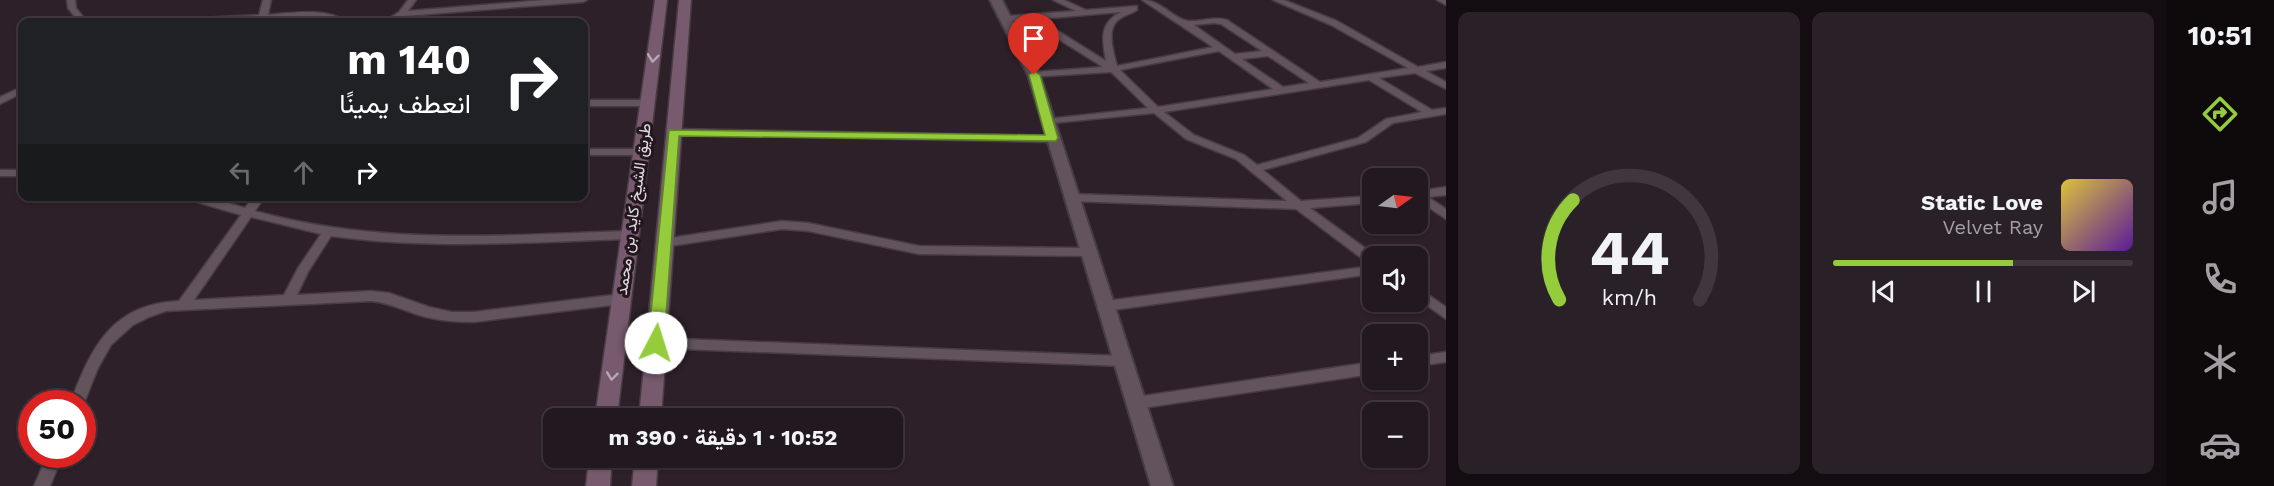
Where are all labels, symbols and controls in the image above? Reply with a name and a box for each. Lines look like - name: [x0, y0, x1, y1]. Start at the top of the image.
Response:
- pin: [1008, 13, 1059, 75]
- text: 10:51: [2188, 20, 2252, 52]
- icon: arrive: [1017, 22, 1050, 55]
- text: 140 m: [347, 35, 471, 84]
- icon: right: [492, 42, 570, 120]
- one-way arrow: [647, 53, 660, 63]
- text: انعطف يمينًا: [339, 88, 471, 120]
- icon: directions: [2199, 93, 2241, 135]
- street label: طريق الشيخ كايد بن محمد: [612, 122, 657, 297]
- icon: left: [224, 156, 257, 189]
- icon: ahead: [287, 156, 320, 189]
- icon: right: [350, 156, 383, 189]
- north arrow: [1362, 168, 1428, 234]
- map controls: [1362, 168, 1428, 468]
- icon: music: [2199, 176, 2241, 218]
- text: Static Love: [1921, 190, 2043, 215]
- text: Velvet Ray: [1943, 215, 2043, 239]
- text: 44: [1589, 216, 1669, 289]
- button: sound: [1362, 246, 1428, 312]
- icon: phone: [2199, 258, 2241, 300]
- icon: previous: [1867, 275, 1900, 308]
- icon: pause: [1967, 275, 2000, 308]
- icon: next: [2067, 275, 2100, 308]
- text: km/h: [1601, 285, 1657, 310]
- position arrow: [624, 311, 688, 375]
- button: +: [1362, 324, 1428, 390]
- icon: climate: [2199, 341, 2241, 383]
- one-way arrow: [606, 372, 618, 381]
- speed limit sign: 50: [18, 390, 96, 468]
- button: −: [1362, 402, 1428, 468]
- icon: car: [2199, 424, 2241, 466]
- text: 10:52 · 1 دقيقة · 390 m: [609, 425, 837, 450]

